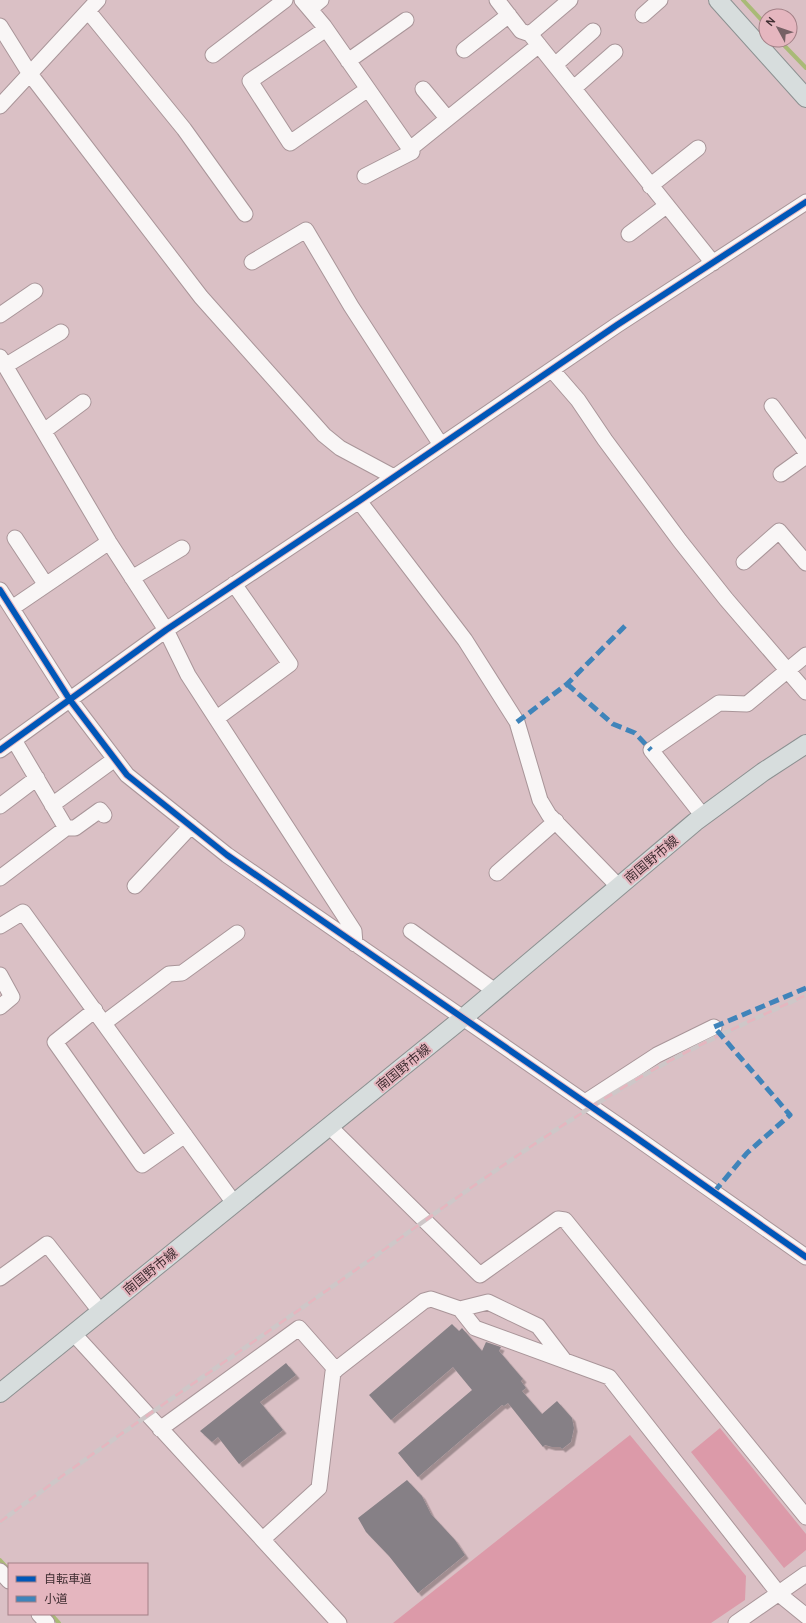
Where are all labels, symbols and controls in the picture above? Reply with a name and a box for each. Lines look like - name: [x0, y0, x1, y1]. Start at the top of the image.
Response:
- north arrow: [758, 8, 798, 48]
- text: N: [762, 14, 778, 29]
- street label: 南国野市線: [621, 832, 681, 886]
- street label: 南国野市線: [373, 1040, 433, 1094]
- street label: 南国野市線: [120, 1244, 180, 1298]
- legend: [8, 1563, 148, 1615]
- text: 自転車道: [44, 1571, 92, 1586]
- text: 小道: [44, 1591, 68, 1606]

